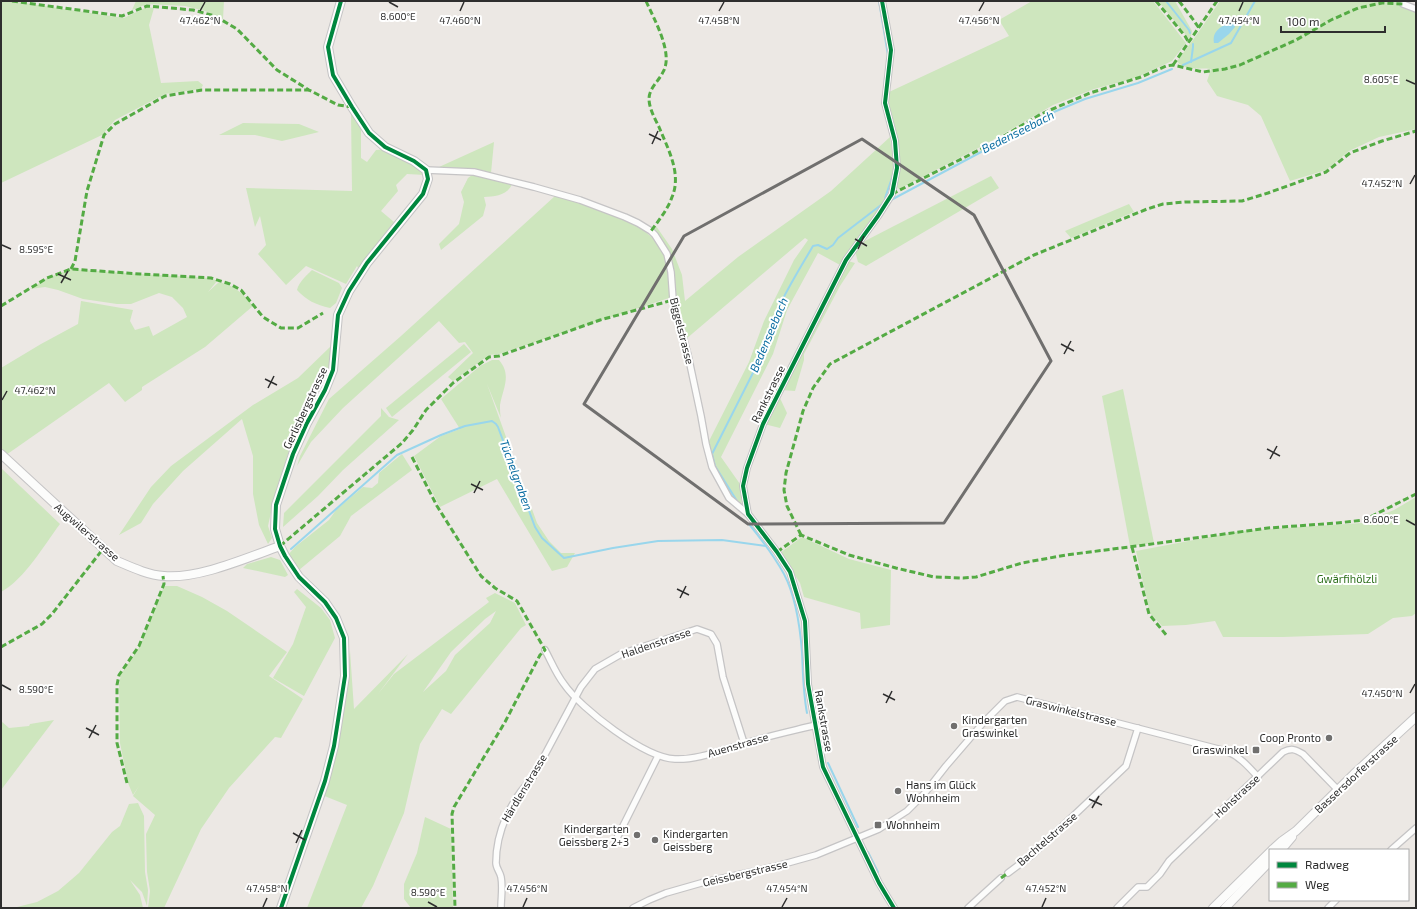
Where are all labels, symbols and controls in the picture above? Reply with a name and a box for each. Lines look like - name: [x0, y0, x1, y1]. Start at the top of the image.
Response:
- scale bar: [1281, 8, 1385, 34]
- text: 8.600°E: [380, 10, 416, 22]
- text: 47.462°N: [179, 14, 221, 26]
- text: 47.460°N: [439, 14, 481, 26]
- text: 47.458°N: [698, 14, 740, 26]
- text: 47.456°N: [959, 14, 999, 26]
- text: 47.454°N: [1218, 14, 1260, 26]
- text: 100 m: [1287, 14, 1319, 28]
- text: 8.605°E: [1364, 73, 1399, 85]
- water label: Bedenseebach: [979, 107, 1056, 155]
- text: 47.452°N: [1362, 177, 1402, 189]
- text: 8.595°E: [19, 243, 53, 255]
- water label: Bedenseebach: [746, 295, 790, 374]
- street label: Biggelstrasse: [668, 296, 697, 366]
- street label: Rankstrasse: [748, 363, 787, 425]
- street label: Gerlisbergstrasse: [280, 365, 329, 451]
- text: 47.462°N: [14, 384, 56, 396]
- water label: Tüchelgraben: [498, 437, 536, 512]
- street label: Augwilerstrasse: [52, 500, 123, 563]
- text: 8.600°E: [1363, 513, 1399, 525]
- park label: Gwärfihölzli: [1317, 572, 1377, 585]
- street label: Haldenstrasse: [619, 625, 692, 660]
- text: 8.590°E: [19, 683, 54, 695]
- text: 47.450°N: [1361, 687, 1403, 699]
- street label: Rankstrasse: [813, 689, 836, 753]
- street label: Graswinkelstrasse: [1024, 693, 1118, 728]
- place label: Kindergarten Graswinkel: [962, 713, 1027, 739]
- marker: Kindergarten Graswinkel: [949, 721, 959, 731]
- street label: Auenstrasse: [706, 730, 770, 759]
- place label: Coop Pronto: [1260, 731, 1321, 744]
- street label: Bassersdorferstrasse: [1312, 732, 1400, 815]
- marker: Coop Pronto: [1324, 733, 1334, 743]
- place label: Graswinkel: [1192, 743, 1249, 756]
- marker: Graswinkel: [1251, 745, 1261, 755]
- street label: Härdlenstrasse: [498, 751, 549, 824]
- street label: Hohstrasse: [1211, 771, 1262, 820]
- place label: Hans im Glück Wohnheim: [906, 778, 976, 804]
- marker: Hans im Glück Wohnheim: [893, 786, 903, 796]
- street label: Bachtelstrasse: [1014, 809, 1079, 868]
- place label: Wohnheim: [886, 818, 940, 831]
- marker: Wohnheim: [873, 820, 883, 830]
- place label: Kindergarten Geissberg 2+3: [559, 822, 629, 848]
- place label: Kindergarten Geissberg: [663, 827, 728, 853]
- marker: Kindergarten Geissberg 2+3: [632, 830, 642, 840]
- marker: Kindergarten Geissberg: [650, 835, 660, 845]
- legend: [1269, 849, 1409, 901]
- street label: Geissbergstrasse: [701, 856, 789, 889]
- text: Radweg: [1305, 857, 1349, 871]
- text: Weg: [1305, 877, 1330, 891]
- text: 47.458°N: [246, 882, 288, 894]
- text: 47.456°N: [507, 882, 547, 894]
- text: 47.454°N: [766, 882, 808, 894]
- text: 47.452°N: [1026, 882, 1066, 894]
- text: 8.590°E: [411, 886, 446, 898]

